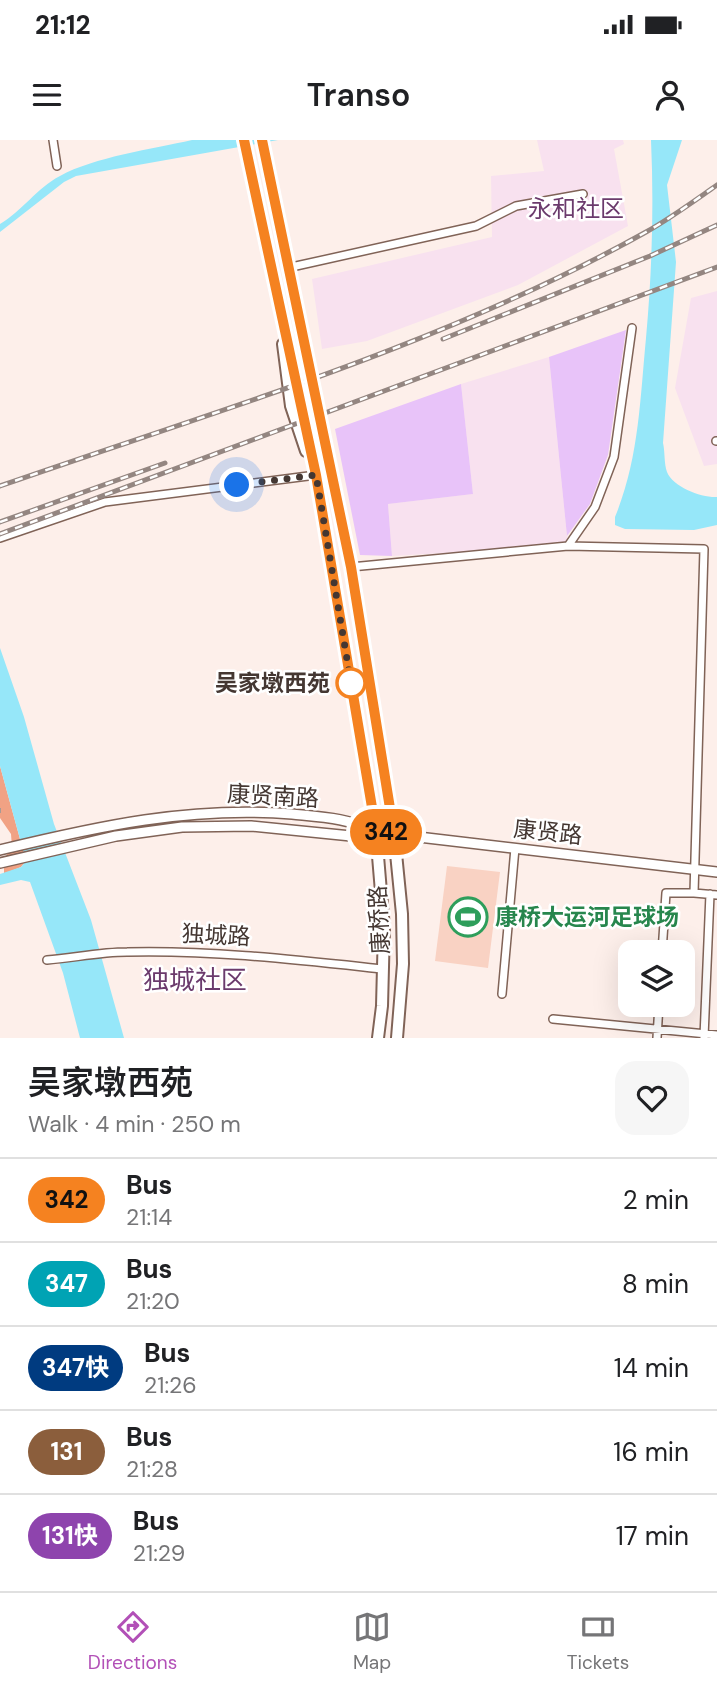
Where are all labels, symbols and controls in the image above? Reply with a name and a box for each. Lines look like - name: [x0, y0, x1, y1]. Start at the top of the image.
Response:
- text: 21:12: [35, 8, 91, 42]
- text: Transo: [307, 74, 410, 116]
- icon: menu: [28, 76, 66, 114]
- icon: person: [651, 76, 689, 114]
- district label: 永和社区: [528, 193, 624, 224]
- your location: [219, 467, 254, 502]
- place label: 吴家墩西苑: [215, 668, 330, 698]
- marker: 吴家墩西苑: [336, 668, 366, 698]
- street label: 康贤南路: [226, 779, 320, 813]
- line badge: 342: [346, 809, 426, 855]
- street label: 康贤路: [512, 813, 584, 851]
- text: 342: [364, 816, 408, 847]
- street label: 康桥路: [362, 885, 396, 955]
- sports icon: 康桥大运河足球场: [447, 896, 489, 938]
- place label: 康桥大运河足球场: [495, 902, 679, 932]
- street label: 独城路: [181, 918, 251, 952]
- map controls: [618, 940, 695, 1017]
- button: layers: [618, 940, 695, 1017]
- district label: 独城社区: [143, 963, 247, 997]
- text: 吴家墩西苑: [28, 1061, 193, 1104]
- button: heart: [615, 1061, 689, 1135]
- text: Walk · 4 min · 250 m: [28, 1109, 241, 1139]
- text: Bus: [126, 1168, 172, 1202]
- text: 2 min: [623, 1183, 689, 1217]
- text: 342: [45, 1184, 88, 1215]
- text: 21:14: [126, 1202, 172, 1232]
- text: Bus: [126, 1252, 172, 1286]
- text: 8 min: [622, 1267, 689, 1301]
- text: 347: [45, 1268, 88, 1299]
- text: 21:20: [126, 1286, 180, 1316]
- text: Bus: [144, 1336, 190, 1370]
- text: 14 min: [614, 1351, 689, 1385]
- text: 347快: [42, 1352, 109, 1383]
- text: 21:26: [144, 1370, 197, 1400]
- text: Bus: [126, 1420, 172, 1454]
- text: 16 min: [613, 1435, 689, 1469]
- text: 131: [51, 1436, 82, 1467]
- text: 21:28: [126, 1454, 178, 1484]
- text: Bus: [133, 1504, 179, 1538]
- text: 17 min: [616, 1519, 689, 1553]
- text: 131快: [42, 1520, 98, 1551]
- text: 21:29: [133, 1538, 185, 1568]
- tab: Directions: [88, 1608, 177, 1675]
- tab: Map: [353, 1608, 391, 1675]
- tab: Tickets: [567, 1608, 629, 1675]

